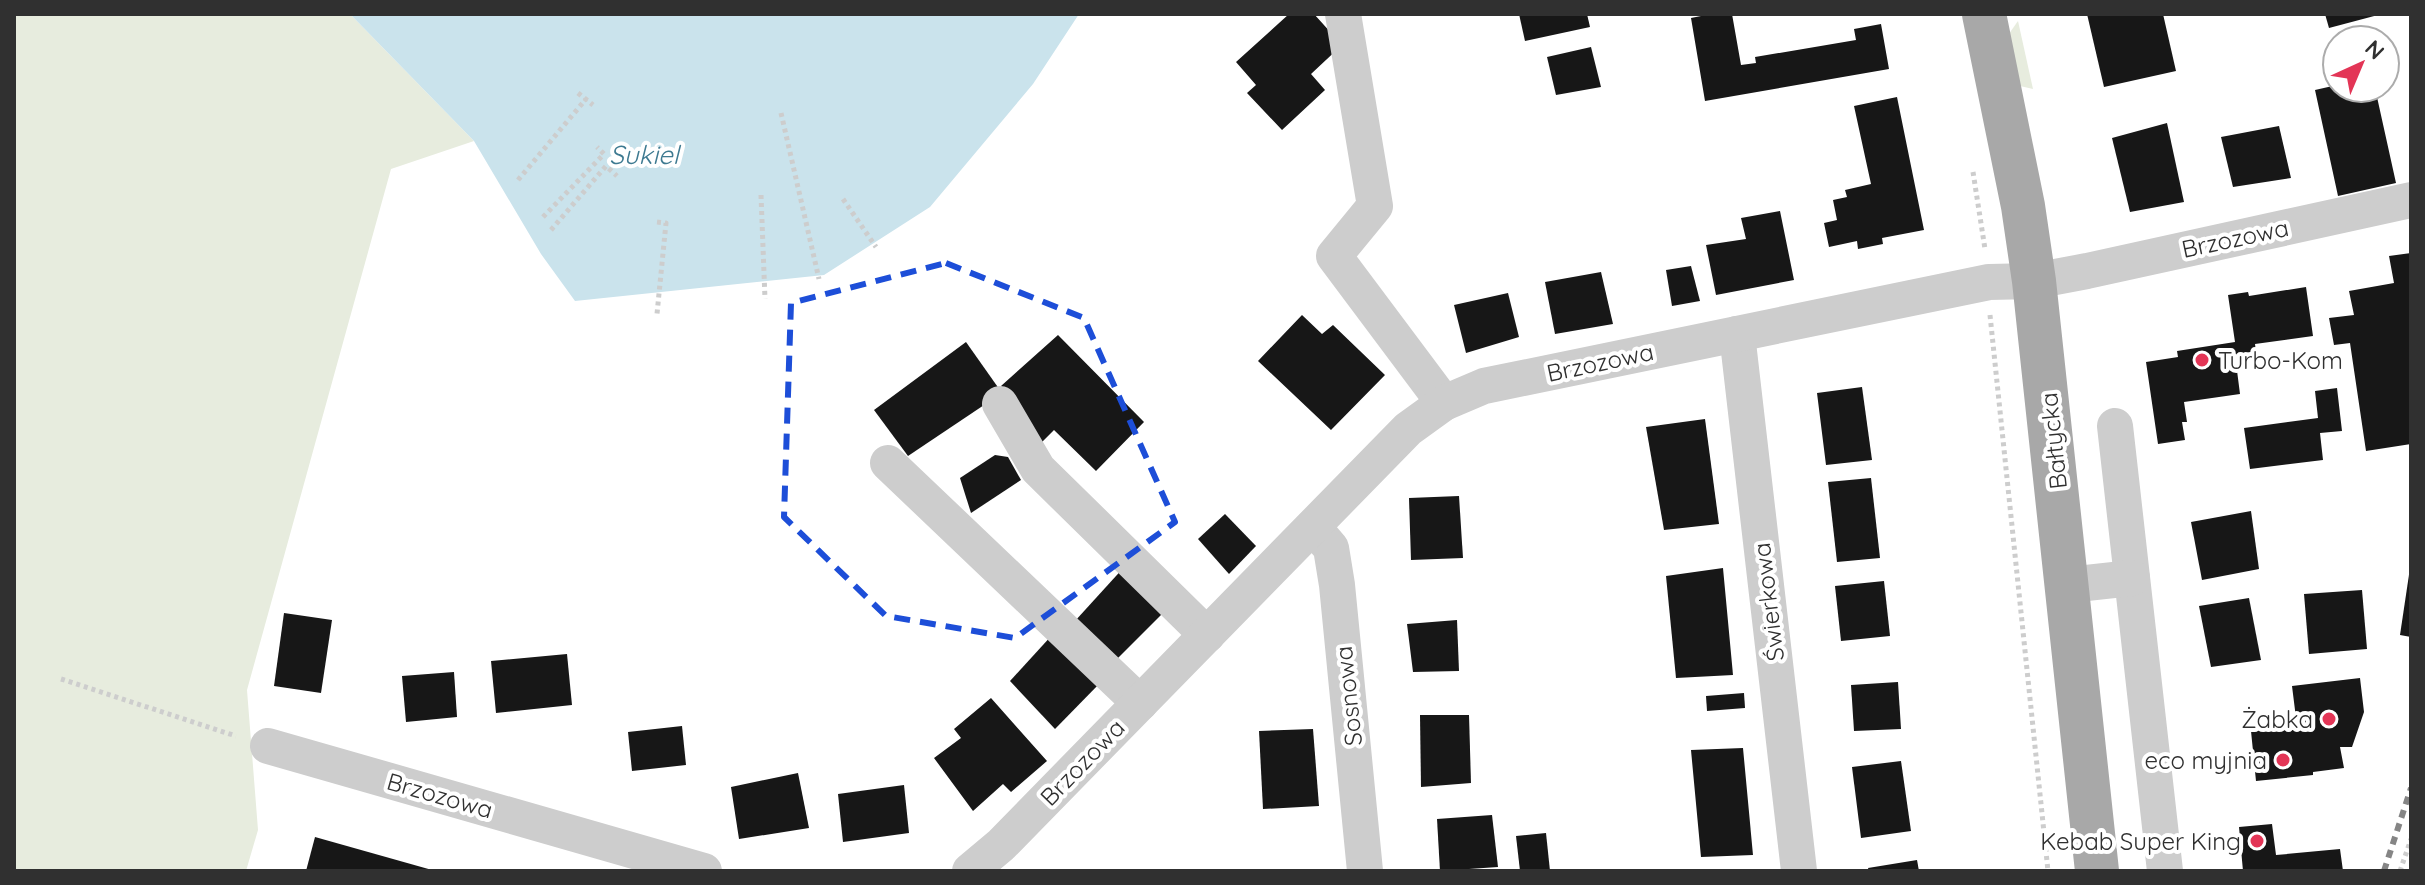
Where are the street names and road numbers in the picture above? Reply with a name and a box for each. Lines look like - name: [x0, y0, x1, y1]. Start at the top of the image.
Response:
- street label: Brzozowa: [2179, 212, 2291, 264]
- street label: Brzozowa: [1544, 336, 1656, 388]
- street label: Bałtycka: [2033, 391, 2073, 491]
- street label: Świerkowa: [1746, 541, 1790, 663]
- street label: Sosnowa: [1328, 645, 1368, 747]
- street label: Brzozowa: [1033, 712, 1131, 812]
- street label: Brzozowa: [384, 766, 496, 824]

